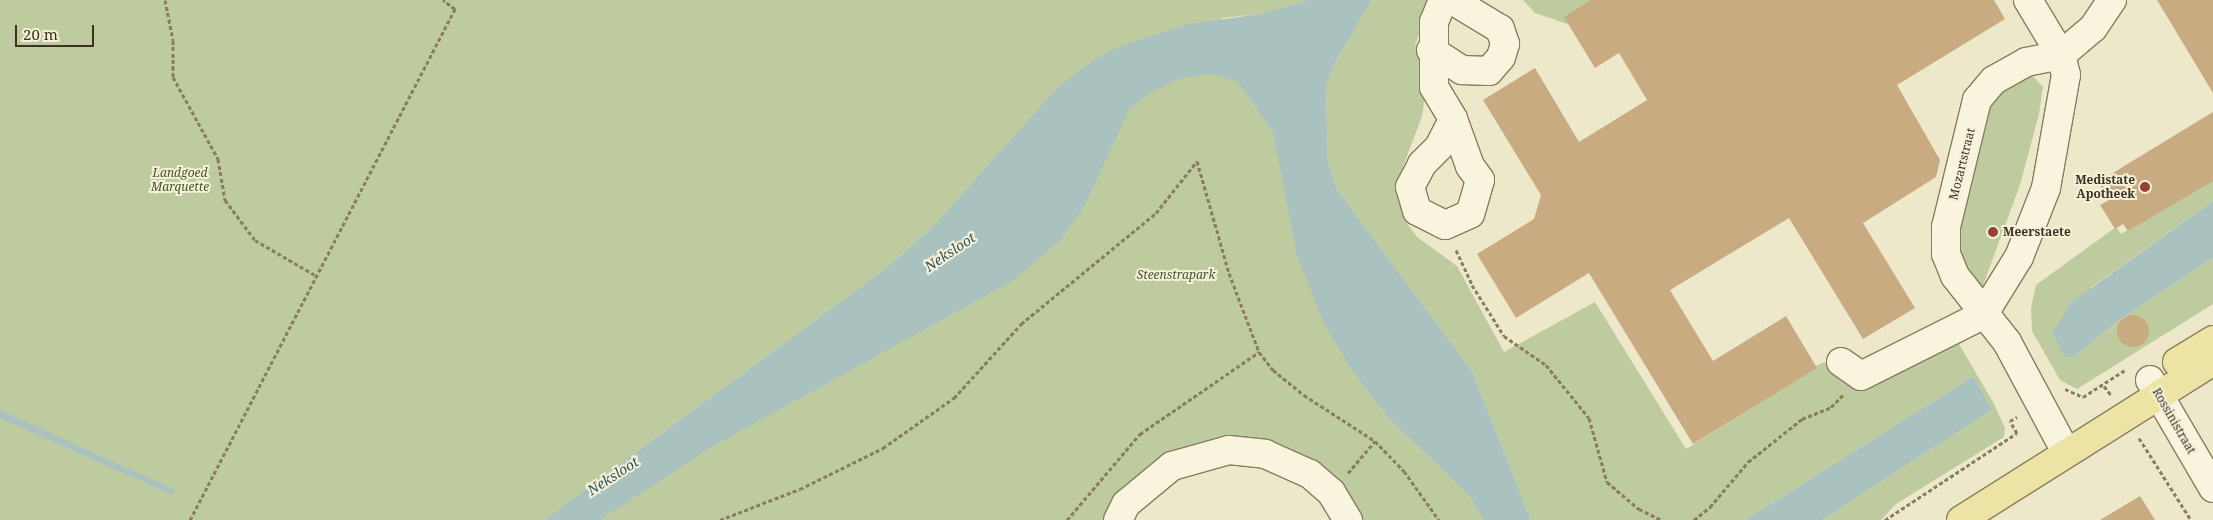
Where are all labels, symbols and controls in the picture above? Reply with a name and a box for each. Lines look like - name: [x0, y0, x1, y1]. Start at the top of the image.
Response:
- scale bar: [18, 15, 96, 47]
- text: 20 m: [23, 24, 58, 44]
- street label: Mozartstraat: [1946, 126, 1978, 202]
- park label: Landgoed Marquette: [151, 166, 209, 194]
- place label: Medistate Apotheek: [2075, 173, 2135, 201]
- marker: Medistate Apotheek: [2139, 181, 2151, 193]
- place label: Meerstaete: [2003, 225, 2071, 239]
- marker: Meerstaete: [1987, 226, 1999, 238]
- water label: Neksloot: [921, 229, 979, 275]
- park label: Steenstrapark: [1137, 268, 1215, 282]
- street label: Rossinistraat: [2149, 385, 2199, 457]
- water label: Neksloot: [584, 453, 642, 499]

